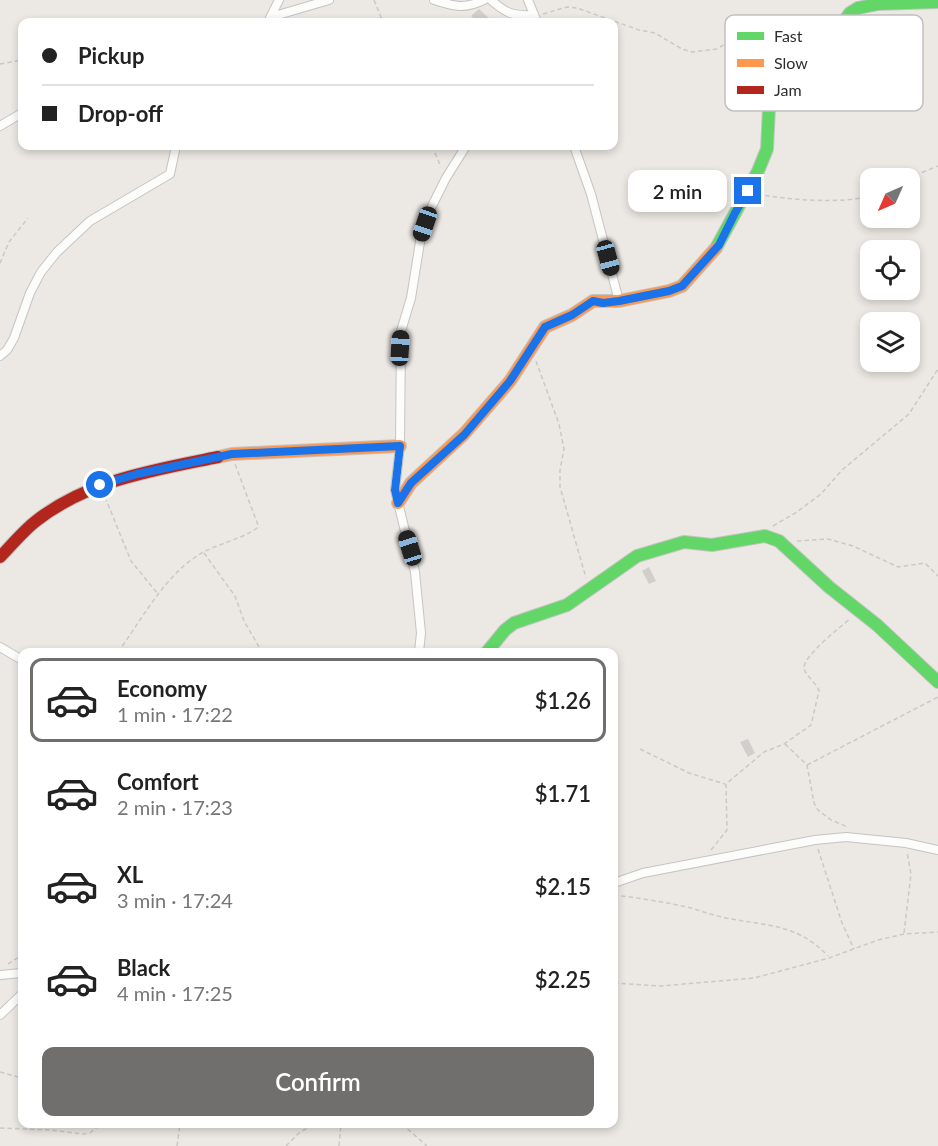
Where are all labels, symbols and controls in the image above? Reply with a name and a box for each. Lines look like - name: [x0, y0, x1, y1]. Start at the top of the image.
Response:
- legend: [725, 15, 923, 111]
- text: Fast: [774, 26, 803, 45]
- text: Pickup: [78, 42, 144, 69]
- text: Slow: [774, 53, 808, 72]
- text: Jam: [774, 80, 802, 99]
- text: Drop-off: [78, 100, 163, 127]
- north arrow: [860, 168, 920, 228]
- map controls: [860, 168, 920, 372]
- callout: 2 min: [628, 170, 727, 212]
- route end: [734, 177, 761, 204]
- text: 2 min: [653, 179, 702, 203]
- car: [411, 204, 439, 244]
- car: [595, 238, 621, 278]
- button: locate: [860, 240, 920, 300]
- button: layers: [860, 312, 920, 372]
- car: [390, 330, 410, 366]
- route start: [86, 471, 113, 498]
- car: [396, 528, 424, 568]
- icon: car: [45, 673, 99, 727]
- text: Economy: [117, 675, 207, 702]
- text: $1.26: [535, 687, 591, 714]
- text: 1 min · 17:22: [117, 702, 233, 726]
- icon: car: [45, 766, 99, 820]
- text: Comfort: [117, 768, 199, 795]
- text: $1.71: [535, 780, 591, 807]
- text: 2 min · 17:23: [117, 795, 233, 819]
- icon: car: [45, 859, 99, 913]
- text: XL: [117, 861, 143, 888]
- text: $2.15: [535, 873, 591, 900]
- text: 3 min · 17:24: [117, 888, 233, 912]
- icon: car: [45, 952, 99, 1006]
- text: Black: [117, 954, 170, 981]
- text: $2.25: [535, 966, 591, 993]
- text: 4 min · 17:25: [117, 981, 233, 1005]
- button: Confirm: [42, 1047, 594, 1116]

